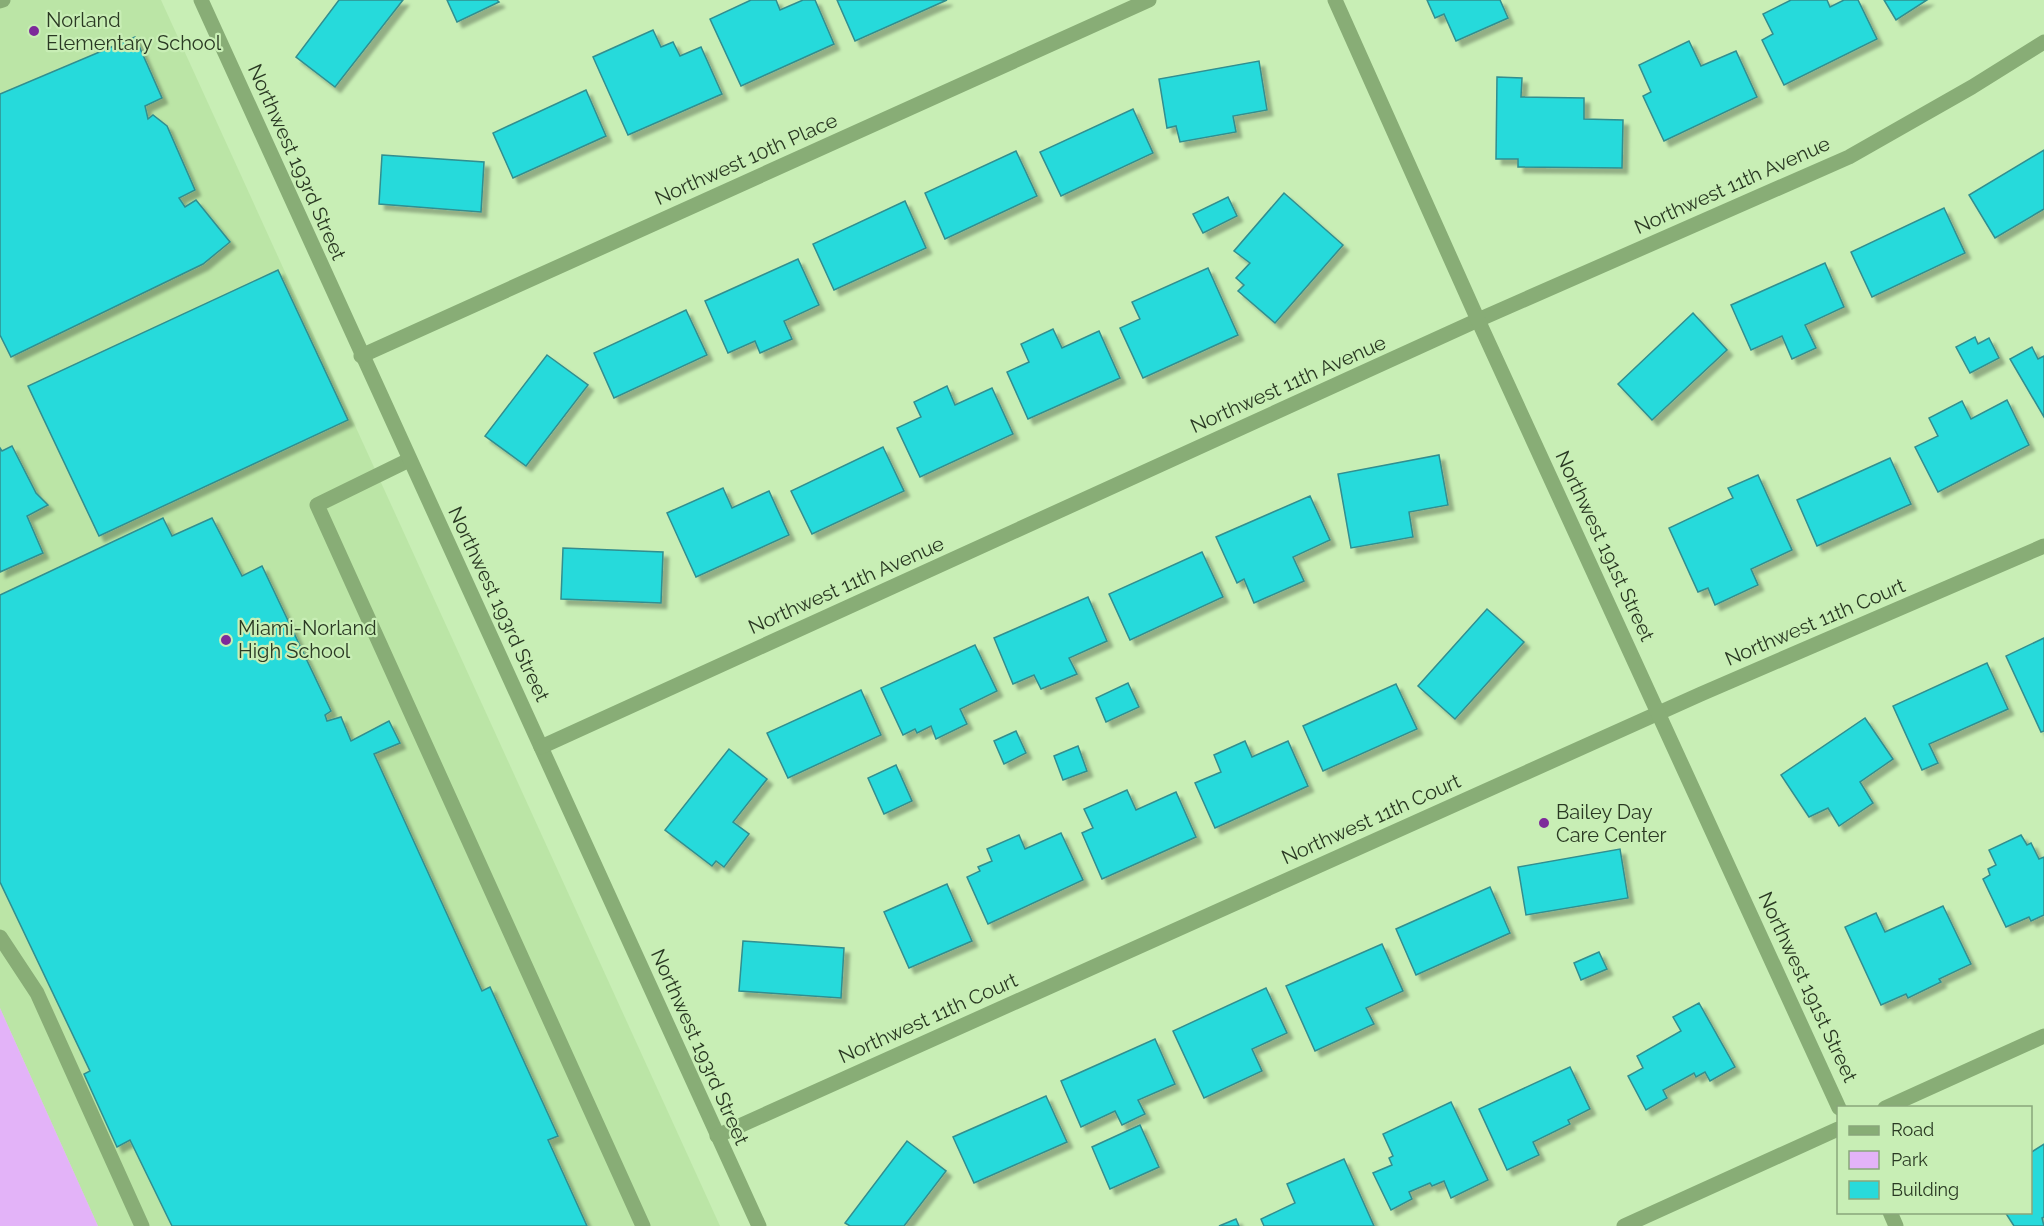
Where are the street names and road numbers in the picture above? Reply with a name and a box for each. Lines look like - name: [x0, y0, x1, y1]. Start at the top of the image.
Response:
- street label: Northwest 193rd Street: [243, 60, 351, 264]
- street label: Northwest 10th Place: [651, 108, 841, 210]
- street label: Northwest 11th Avenue: [1630, 131, 1834, 239]
- street label: Northwest 11th Avenue: [1186, 330, 1390, 438]
- street label: Northwest 191st Street: [1550, 447, 1660, 645]
- street label: Northwest 193rd Street: [443, 503, 555, 705]
- street label: Northwest 11th Avenue: [744, 531, 948, 639]
- street label: Northwest 11th Court: [1721, 573, 1909, 671]
- street label: Northwest 11th Court: [1278, 769, 1464, 869]
- street label: Northwest 191st Street: [1753, 888, 1863, 1086]
- street label: Northwest 193rd Street: [646, 945, 754, 1149]
- street label: Northwest 11th Court: [835, 968, 1021, 1068]

